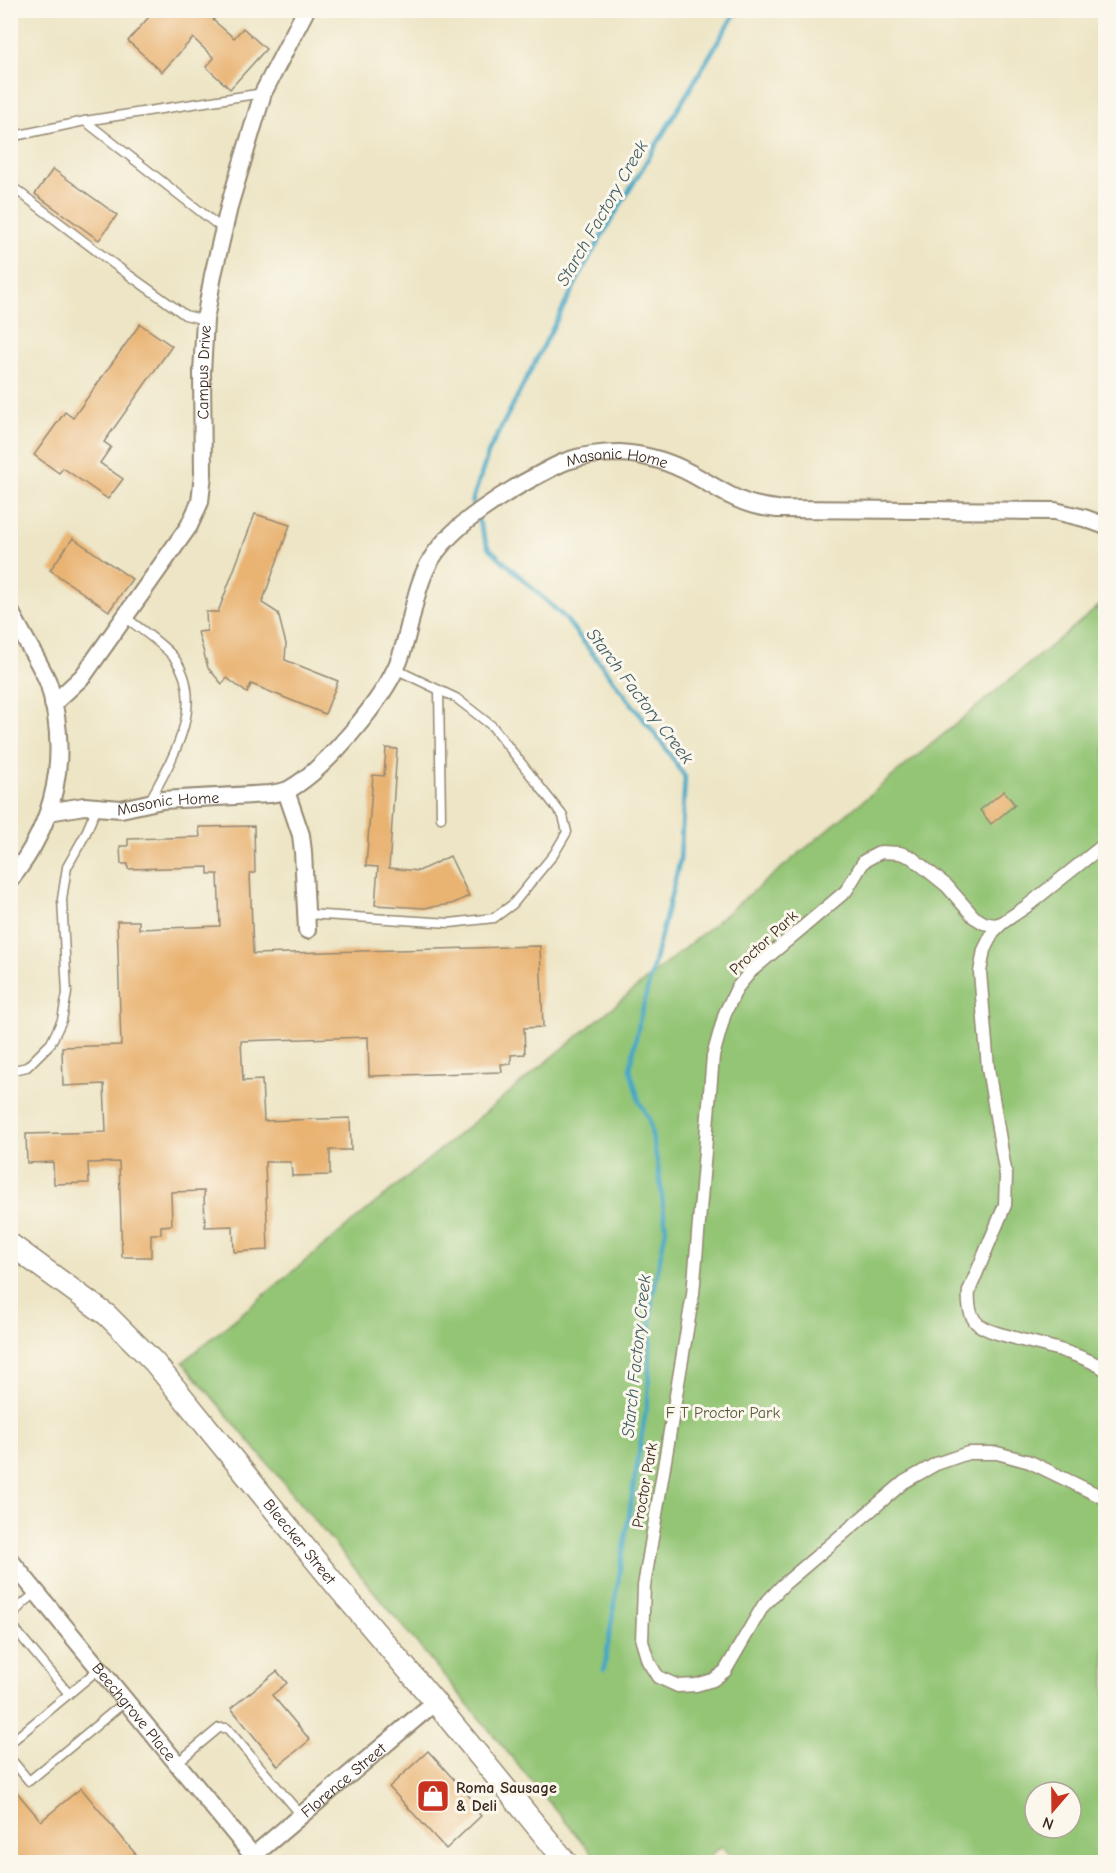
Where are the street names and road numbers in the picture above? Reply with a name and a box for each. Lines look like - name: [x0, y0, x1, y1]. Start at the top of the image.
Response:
- street label: Campus Drive: [194, 325, 215, 420]
- street label: Masonic Home: [564, 445, 670, 472]
- street label: Masonic Home: [115, 789, 220, 820]
- street label: Proctor Park: [726, 907, 801, 979]
- street label: Proctor Park: [629, 1441, 661, 1529]
- street label: Bleecker Street: [259, 1496, 340, 1588]
- street label: Beechgrove Place: [88, 1659, 179, 1765]
- street label: Florence Street: [298, 1739, 390, 1821]

